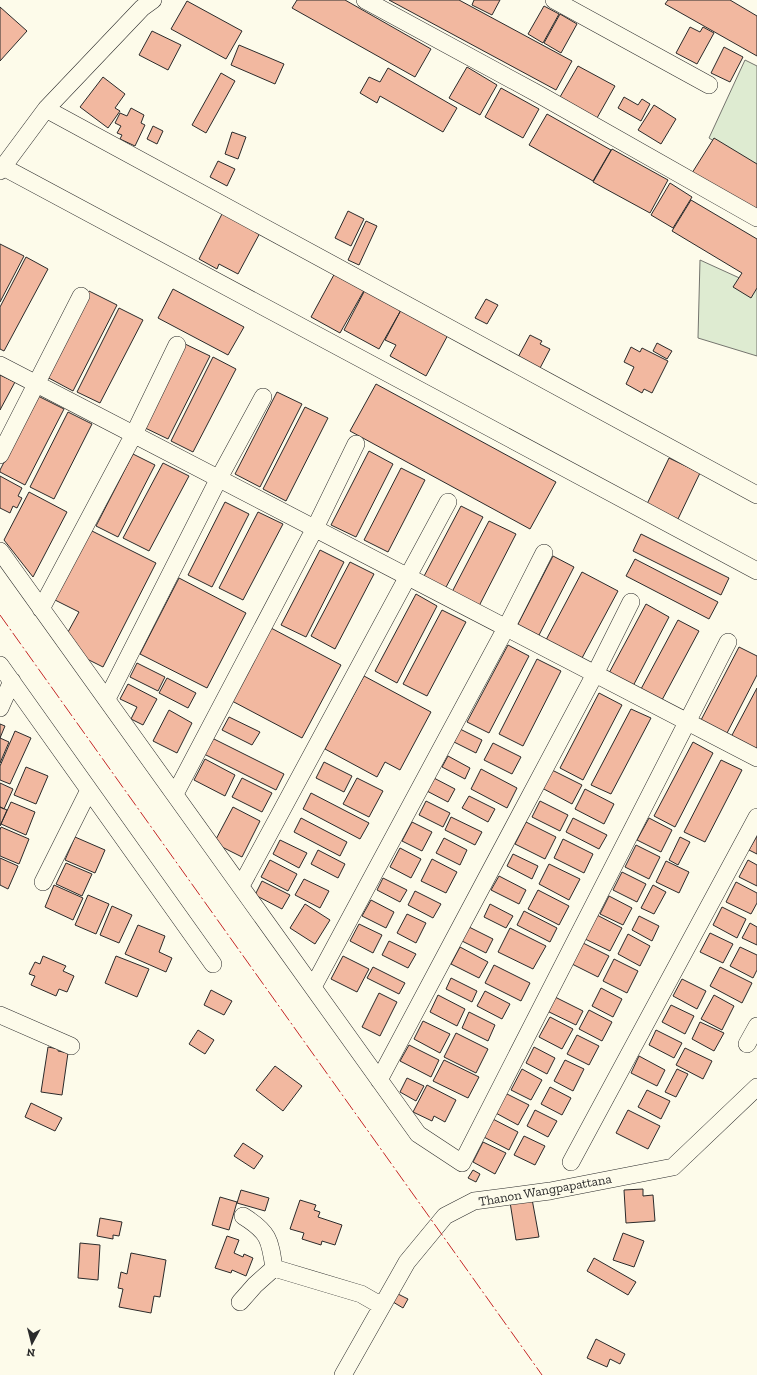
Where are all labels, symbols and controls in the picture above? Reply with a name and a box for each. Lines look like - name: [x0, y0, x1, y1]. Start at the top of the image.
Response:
- street label: Thanon Wangpapattana: [477, 1171, 613, 1209]
- north arrow: [12, 1323, 52, 1363]
- text: N: [25, 1345, 36, 1359]

